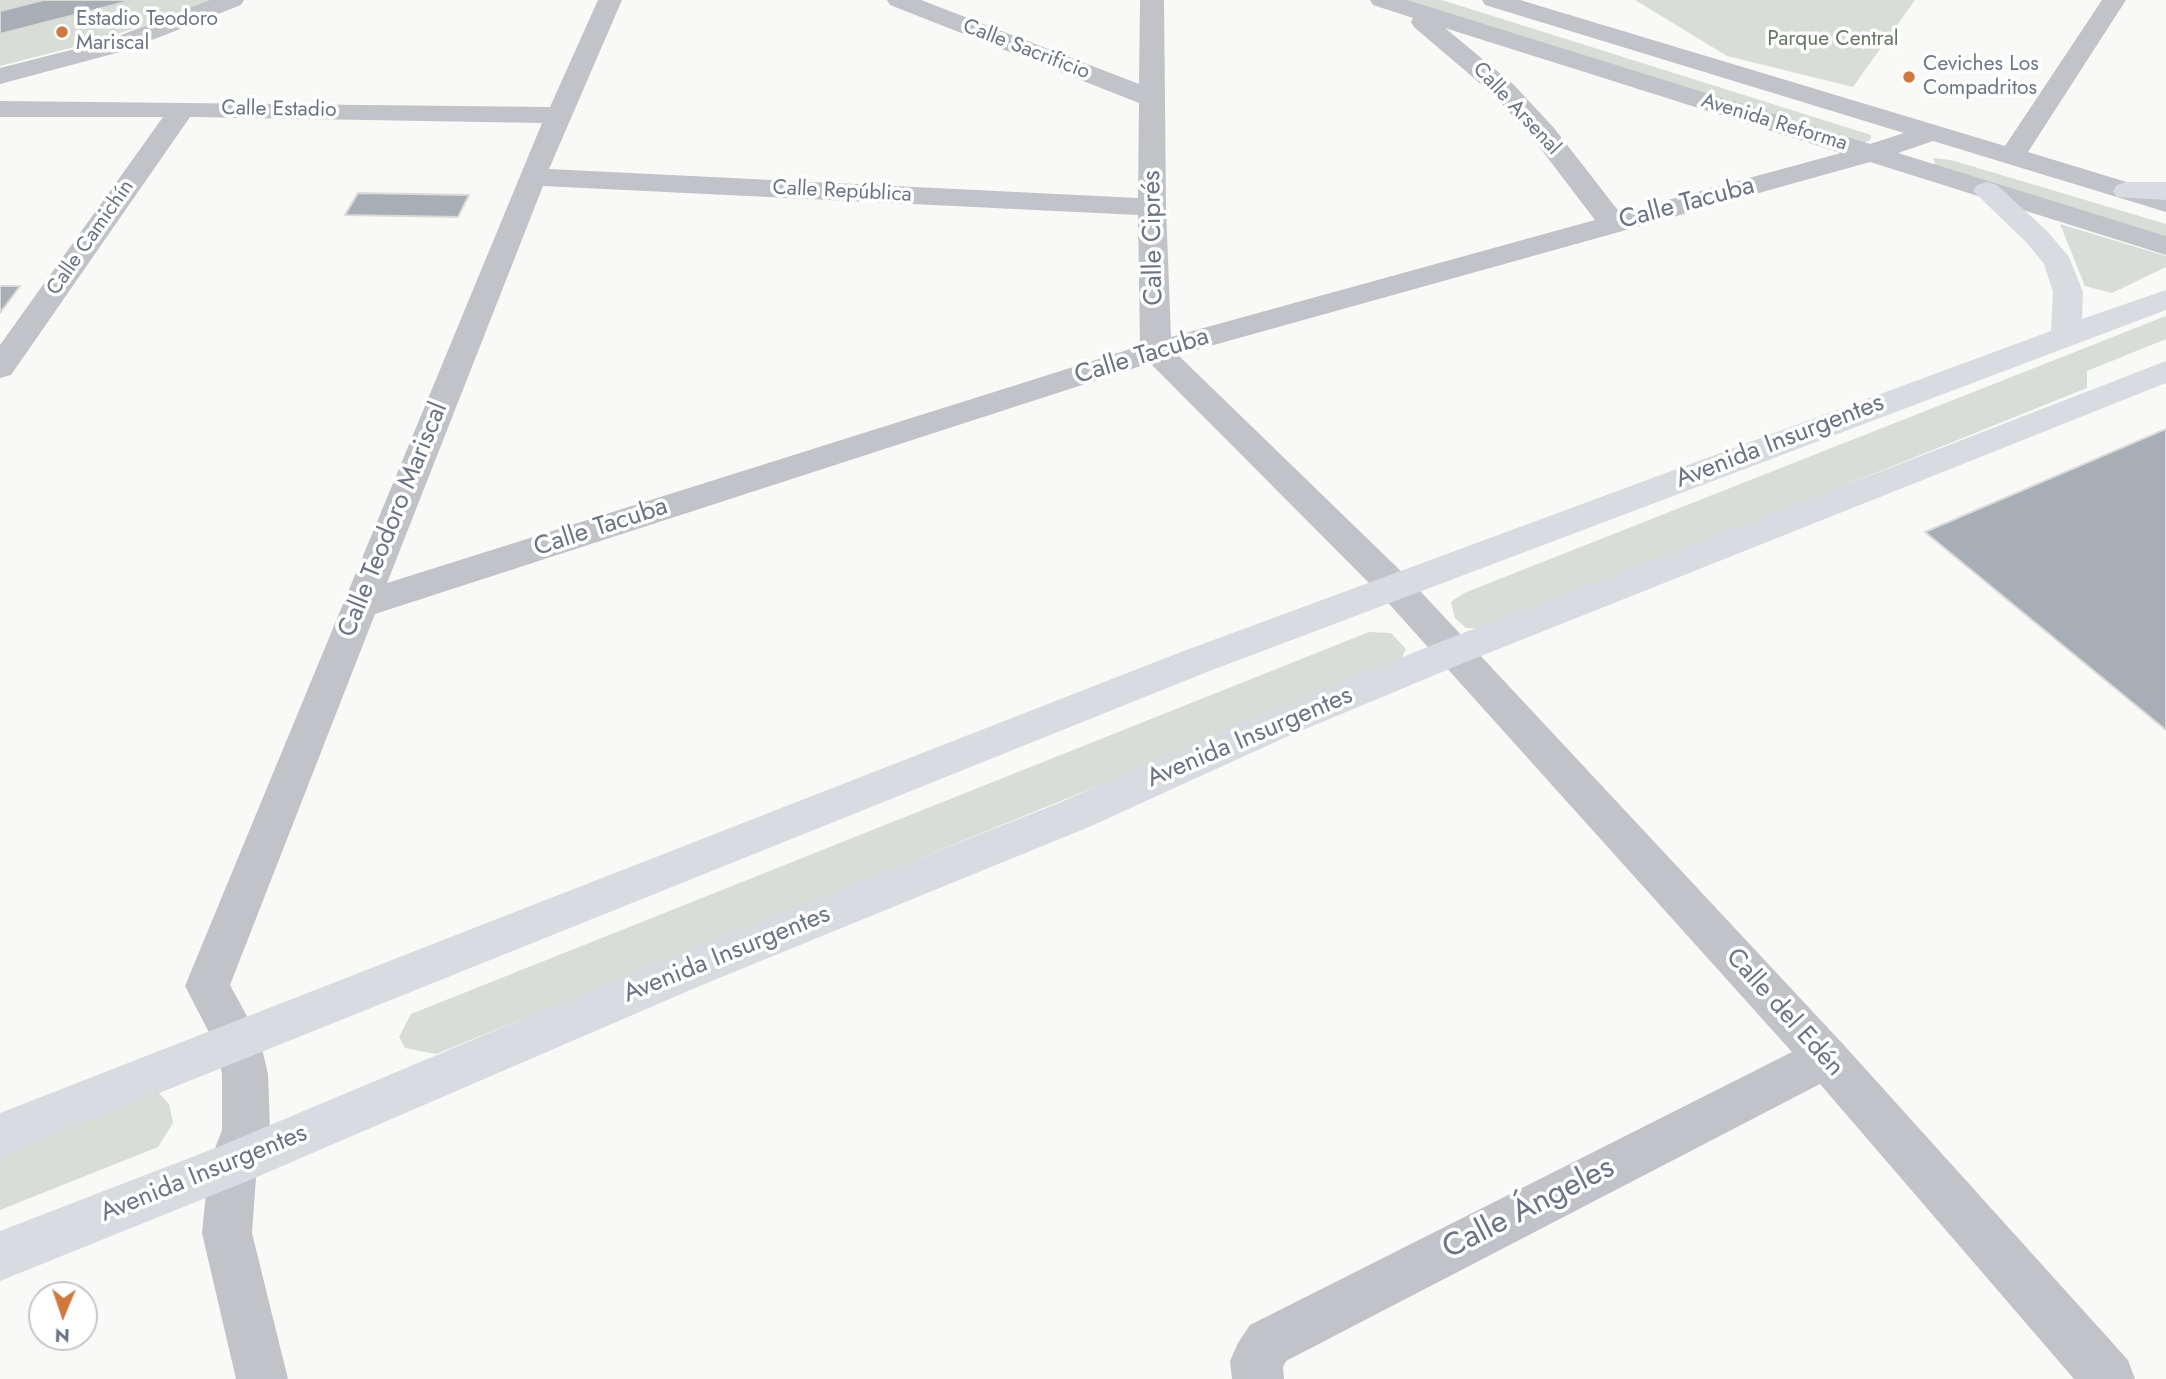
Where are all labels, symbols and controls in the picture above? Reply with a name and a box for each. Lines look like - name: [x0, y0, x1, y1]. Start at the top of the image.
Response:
- place label: Estadio Teodoro Mariscal: [76, 7, 218, 57]
- street label: Calle Sacrificio: [959, 14, 1093, 86]
- marker: Estadio Teodoro Mariscal: [54, 24, 70, 40]
- park label: Parque Central: [1767, 27, 1899, 53]
- place label: Ceviches Los Compadritos: [1923, 52, 2039, 102]
- street label: Calle Arsenal: [1467, 57, 1565, 161]
- marker: Ceviches Los Compadritos: [1901, 69, 1917, 85]
- street label: Avenida Reforma: [1698, 89, 1850, 157]
- street label: Calle Estadio: [221, 96, 337, 124]
- street label: Calle Ciprés: [1137, 170, 1171, 306]
- street label: Calle Tacuba: [1616, 171, 1758, 237]
- street label: Calle Camichín: [42, 175, 140, 301]
- street label: Calle República: [772, 176, 912, 208]
- street label: Calle Tacuba: [1071, 322, 1213, 392]
- street label: Avenida Insurgentes: [1671, 388, 1889, 496]
- street label: Calle Teodoro Mariscal: [333, 398, 455, 642]
- street label: Calle Tacuba: [530, 492, 672, 564]
- street label: Avenida Insurgentes: [1142, 681, 1358, 795]
- street label: Avenida Insurgentes: [619, 899, 835, 1011]
- street label: Calle del Edén: [1718, 943, 1850, 1083]
- street label: Avenida Insurgentes: [96, 1118, 312, 1230]
- street label: Calle Ángeles: [1437, 1149, 1621, 1269]
- north arrow: [28, 1281, 98, 1351]
- text: N: [54, 1322, 70, 1349]

